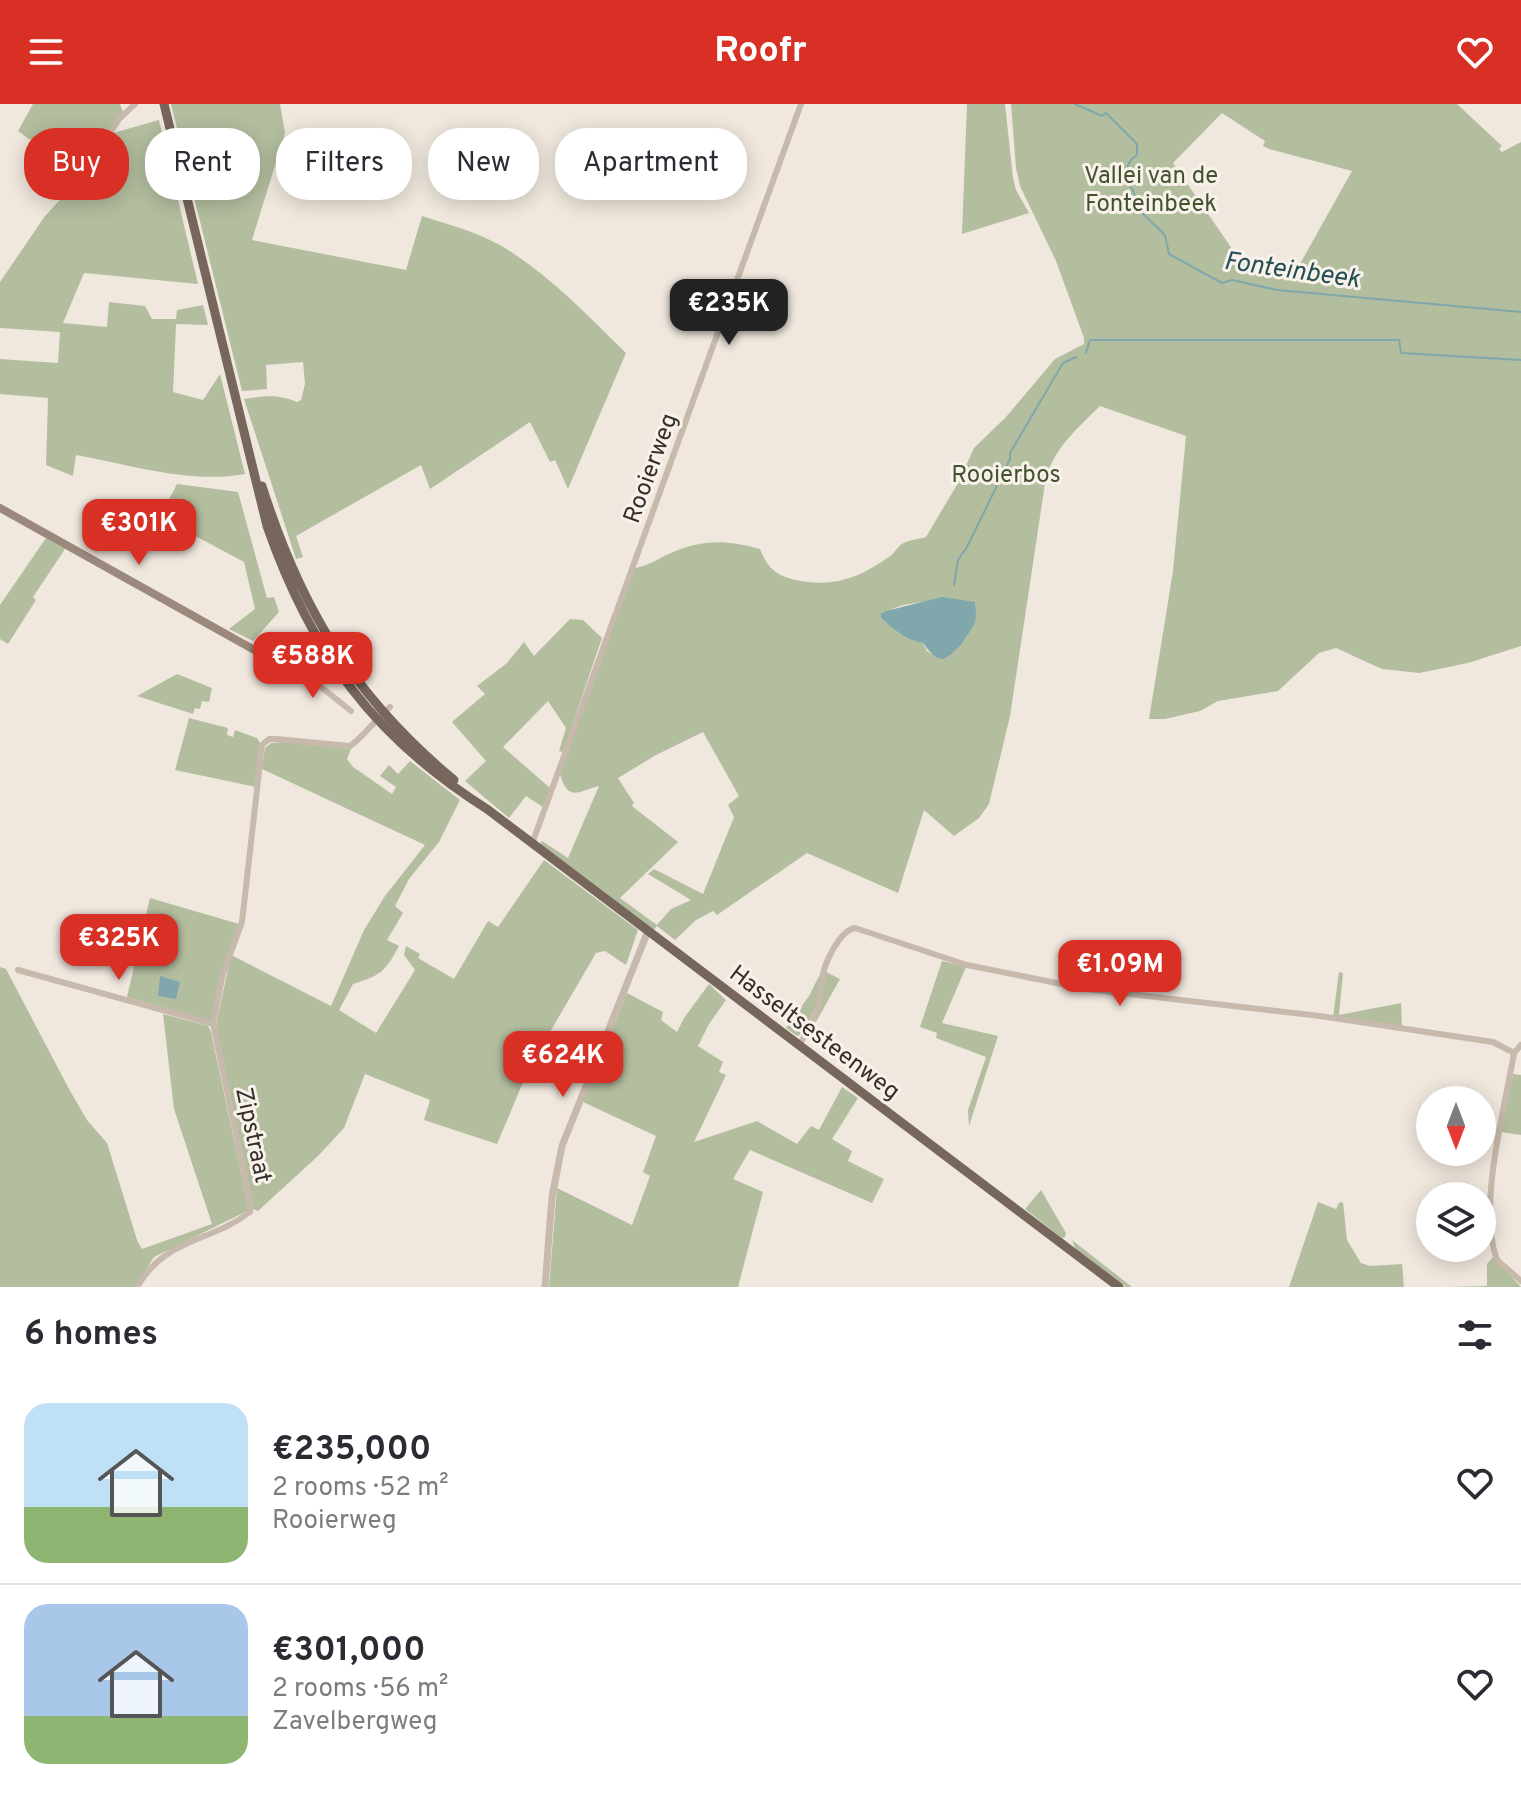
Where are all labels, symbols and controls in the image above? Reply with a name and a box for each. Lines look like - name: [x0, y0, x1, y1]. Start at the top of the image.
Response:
- text: Roofr: [714, 29, 807, 75]
- icon: menu: [24, 30, 68, 74]
- icon: heart: [1453, 30, 1497, 74]
- chip: Buy: [24, 128, 129, 200]
- chip: Rent: [145, 128, 260, 200]
- chip: Filters: [276, 128, 412, 200]
- chip: New: [428, 128, 539, 200]
- chip: Apartment: [555, 128, 747, 200]
- park label: Vallei van de Fonteinbeek: [1084, 162, 1218, 220]
- water label: Fonteinbeek: [1222, 246, 1363, 297]
- pin: €235K: [673, 279, 785, 347]
- text: €235K: [688, 288, 770, 321]
- street label: Rooierweg: [618, 410, 686, 528]
- park label: Rooierbos: [951, 461, 1061, 491]
- pin: €301K: [83, 499, 195, 567]
- text: €301K: [100, 508, 178, 541]
- pin: €588K: [257, 632, 369, 700]
- text: €588K: [271, 641, 355, 674]
- pin: €325K: [63, 914, 175, 982]
- text: €325K: [78, 923, 160, 956]
- pin: €1.09M: [1055, 940, 1185, 1008]
- text: €1.09M: [1076, 949, 1164, 982]
- street label: Hasseltsesteenweg: [722, 960, 905, 1108]
- pin: €624K: [507, 1031, 619, 1099]
- text: €624K: [521, 1040, 605, 1073]
- street label: Zipstraat: [227, 1085, 277, 1186]
- north arrow: [1416, 1086, 1496, 1166]
- map controls: [1416, 1086, 1496, 1262]
- button: layers: [1416, 1182, 1496, 1262]
- icon: filters: [1453, 1313, 1497, 1357]
- text: 6 homes: [24, 1314, 158, 1357]
- text: €235,000: [272, 1429, 431, 1472]
- icon: home: [88, 1435, 184, 1531]
- icon: heart: [1453, 1461, 1497, 1505]
- text: 2 rooms · 52 m²: [272, 1472, 449, 1505]
- text: Rooierweg: [272, 1505, 397, 1538]
- text: €301,000: [272, 1630, 426, 1673]
- icon: home: [88, 1636, 184, 1732]
- icon: heart: [1453, 1662, 1497, 1706]
- text: 2 rooms · 56 m²: [272, 1673, 448, 1706]
- text: Zavelbergweg: [272, 1706, 437, 1739]

